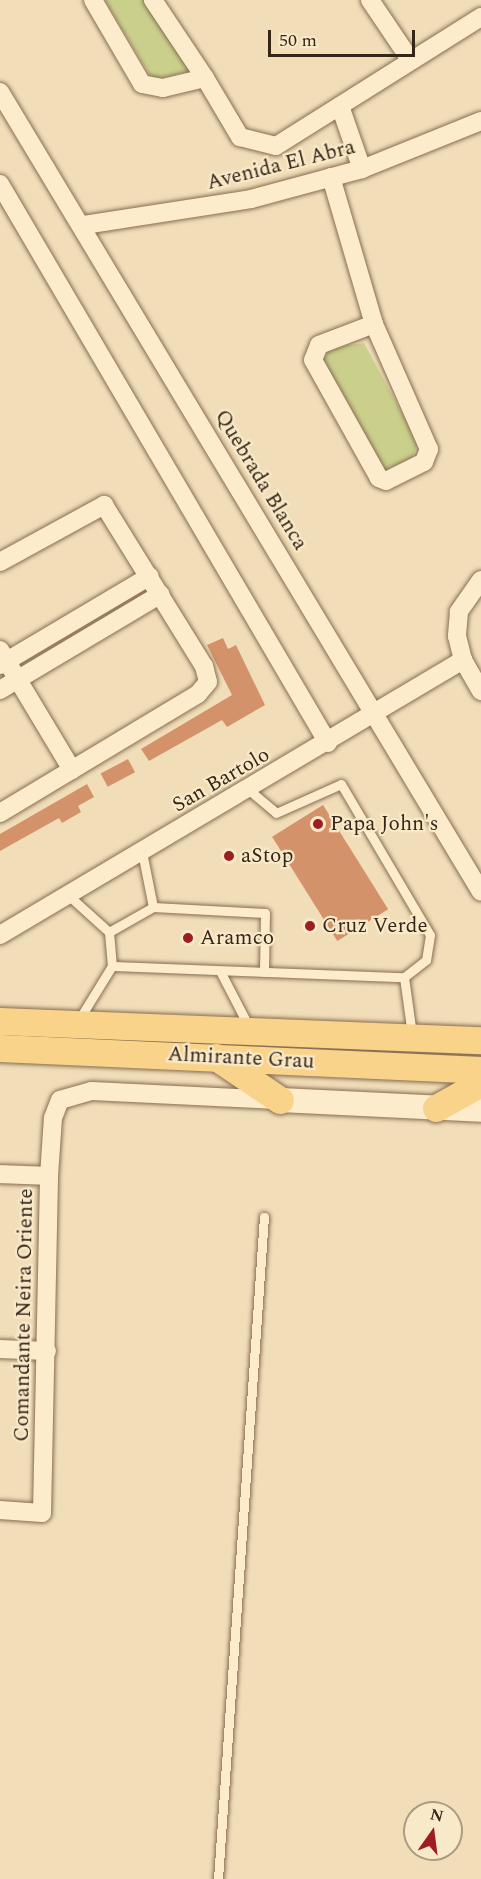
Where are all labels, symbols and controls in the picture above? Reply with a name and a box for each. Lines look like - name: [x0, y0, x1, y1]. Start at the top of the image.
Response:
- scale bar: [271, 18, 418, 56]
- text: 50 m: [279, 27, 317, 54]
- street label: Avenida El Abra: [204, 134, 358, 196]
- street label: Quebrada Blanca: [209, 405, 313, 555]
- street label: San Bartolo: [168, 742, 274, 818]
- place label: Papa John's: [330, 811, 439, 837]
- marker: Papa John's: [311, 817, 325, 831]
- place label: aStop: [241, 843, 293, 869]
- marker: aStop: [222, 849, 236, 863]
- place label: Cruz Verde: [322, 913, 428, 939]
- marker: Cruz Verde: [303, 919, 317, 933]
- place label: Aramco: [200, 925, 274, 951]
- marker: Aramco: [181, 931, 195, 945]
- street label: Almirante Grau: [167, 1042, 315, 1074]
- street label: Comandante Neira Oriente: [9, 1188, 39, 1442]
- north arrow: [403, 1801, 463, 1861]
- text: N: [428, 1802, 446, 1829]

